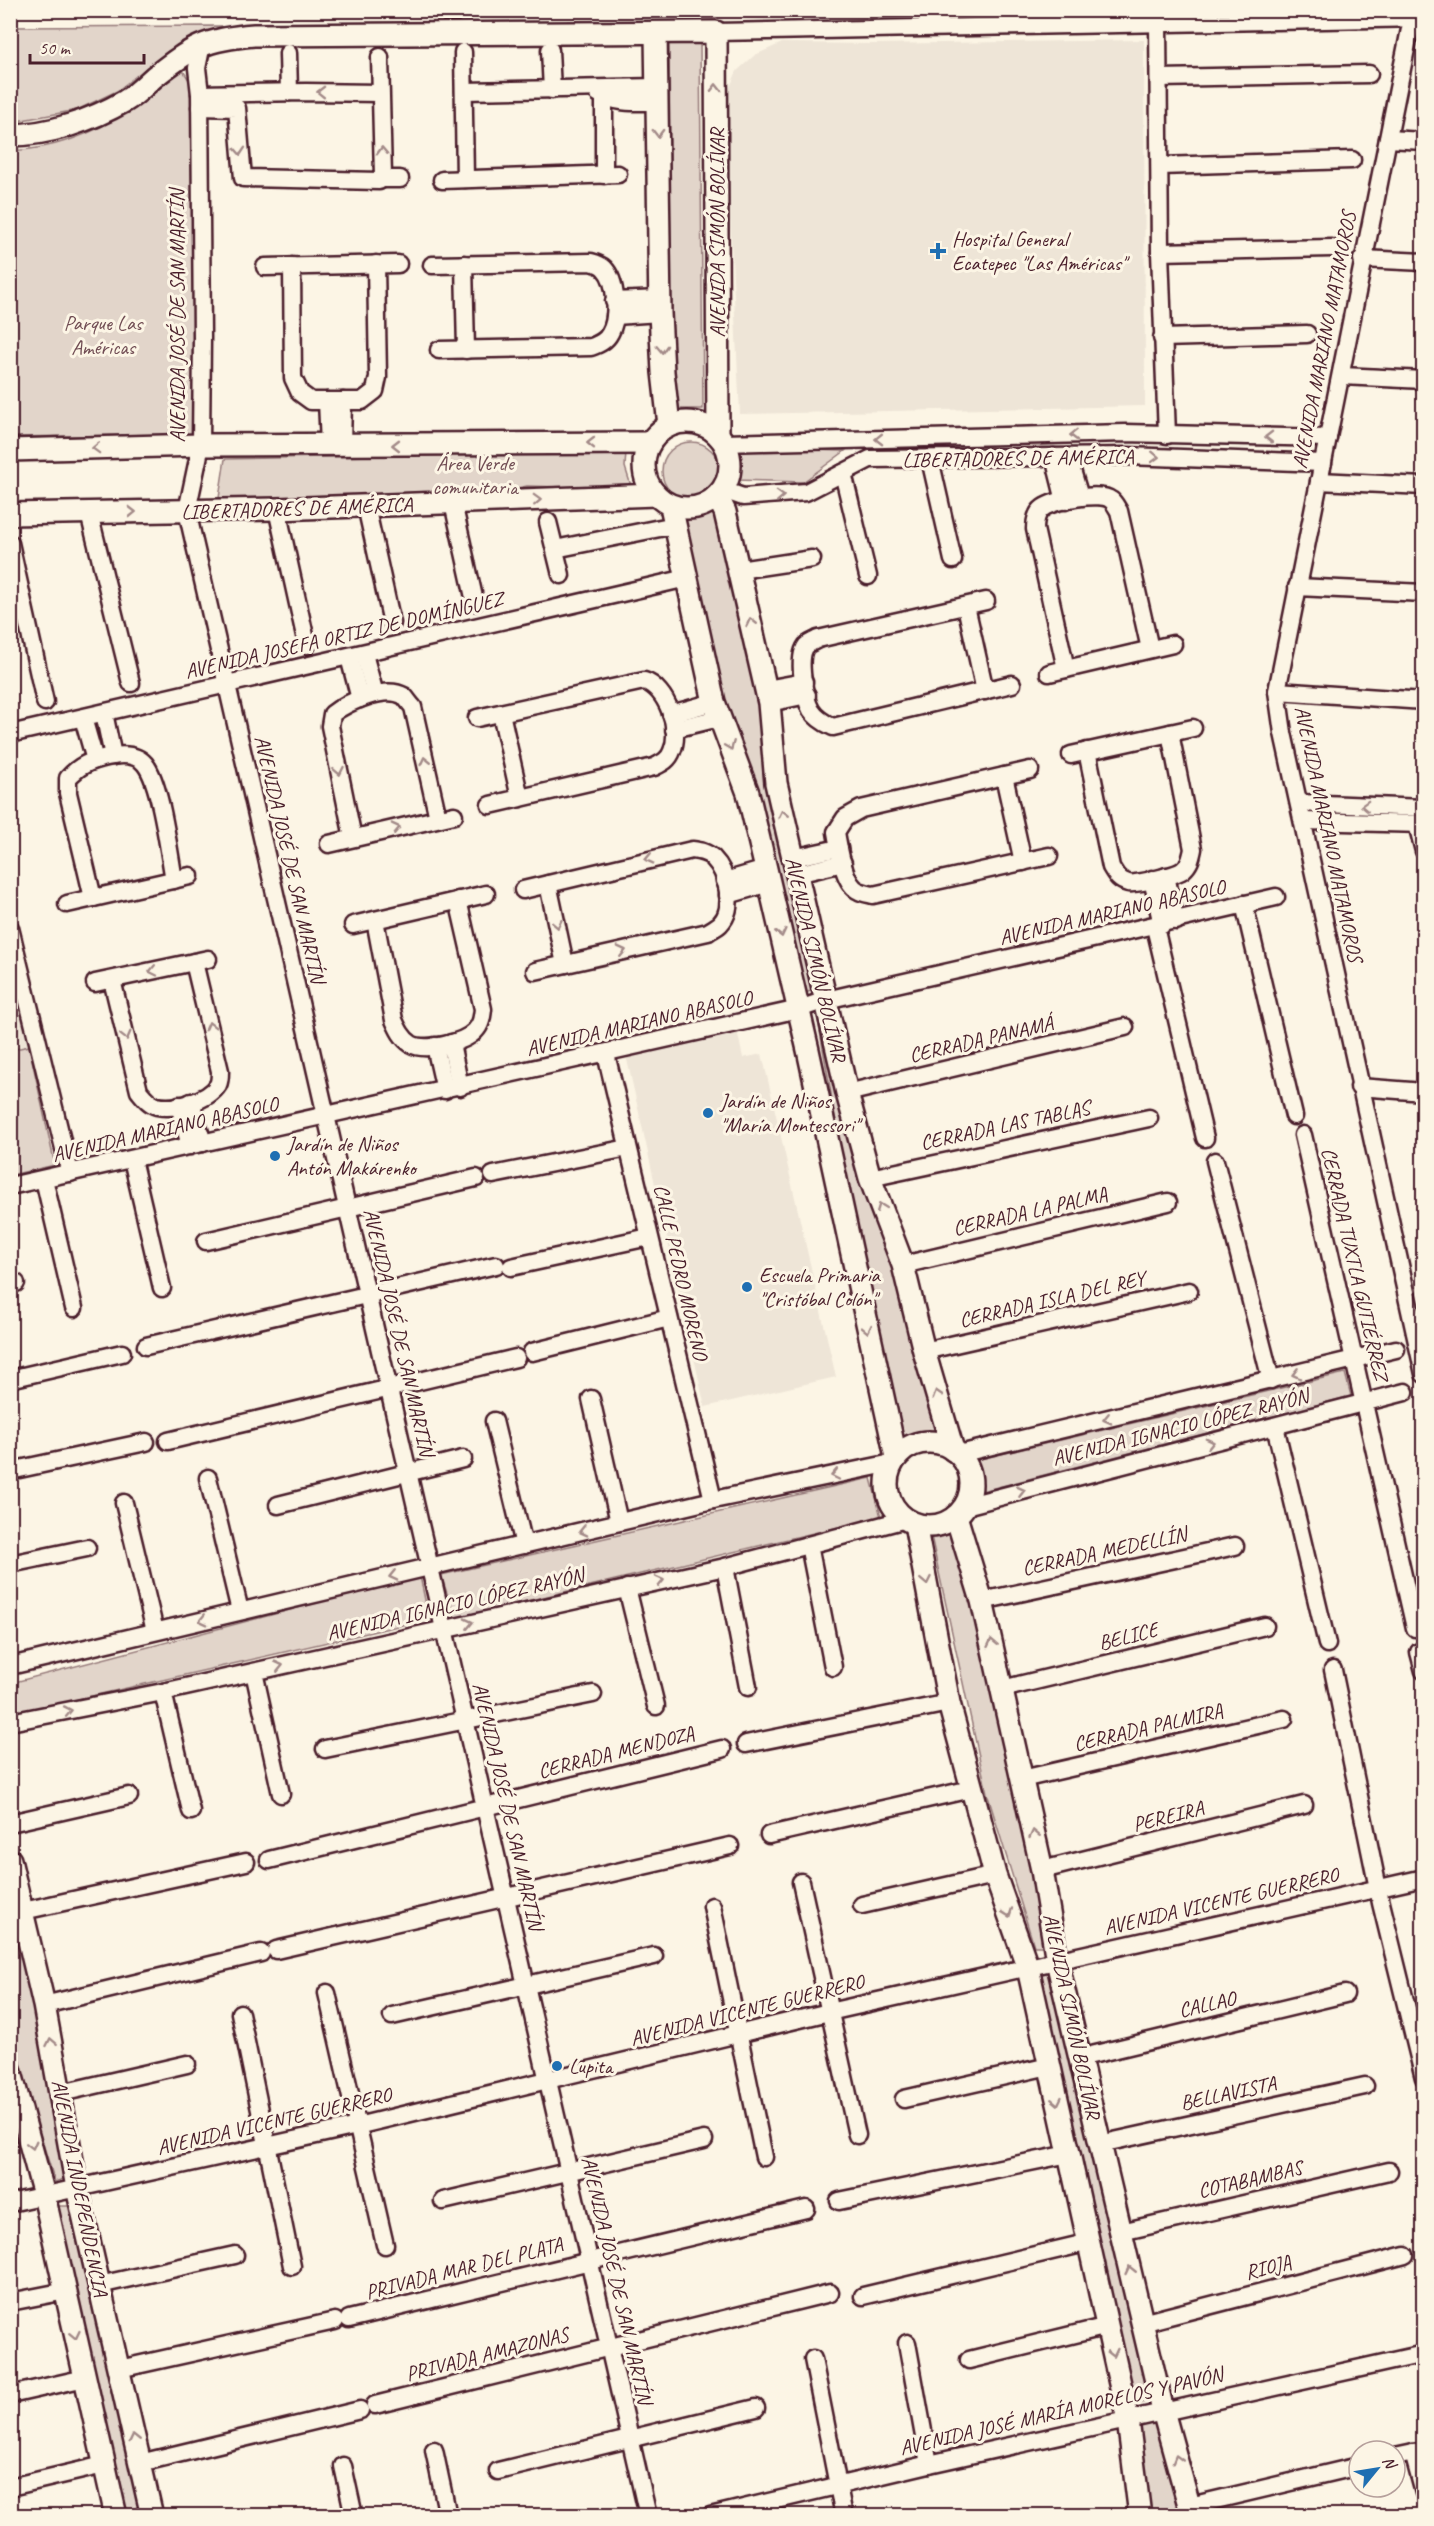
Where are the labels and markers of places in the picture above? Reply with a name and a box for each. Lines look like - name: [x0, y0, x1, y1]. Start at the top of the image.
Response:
- place label: Hospital General Ecatepec "Las Américas": [952, 226, 1130, 276]
- marker: Hospital General Ecatepec "Las Américas": [929, 242, 947, 260]
- place label: Jardín de Niños "María Montessori": [719, 1088, 863, 1138]
- marker: Jardín de Niños "María Montessori": [701, 1106, 715, 1120]
- place label: Jardín de Niños Antón Makárenko: [286, 1131, 418, 1181]
- marker: Jardín de Niños Antón Makárenko: [268, 1149, 282, 1163]
- place label: Escuela Primaria "Cristóbal Colón": [759, 1262, 882, 1312]
- marker: Escuela Primaria "Cristóbal Colón": [740, 1280, 754, 1294]
- place label: Lupita: [569, 2053, 615, 2079]
- marker: Lupita: [550, 2059, 564, 2073]

